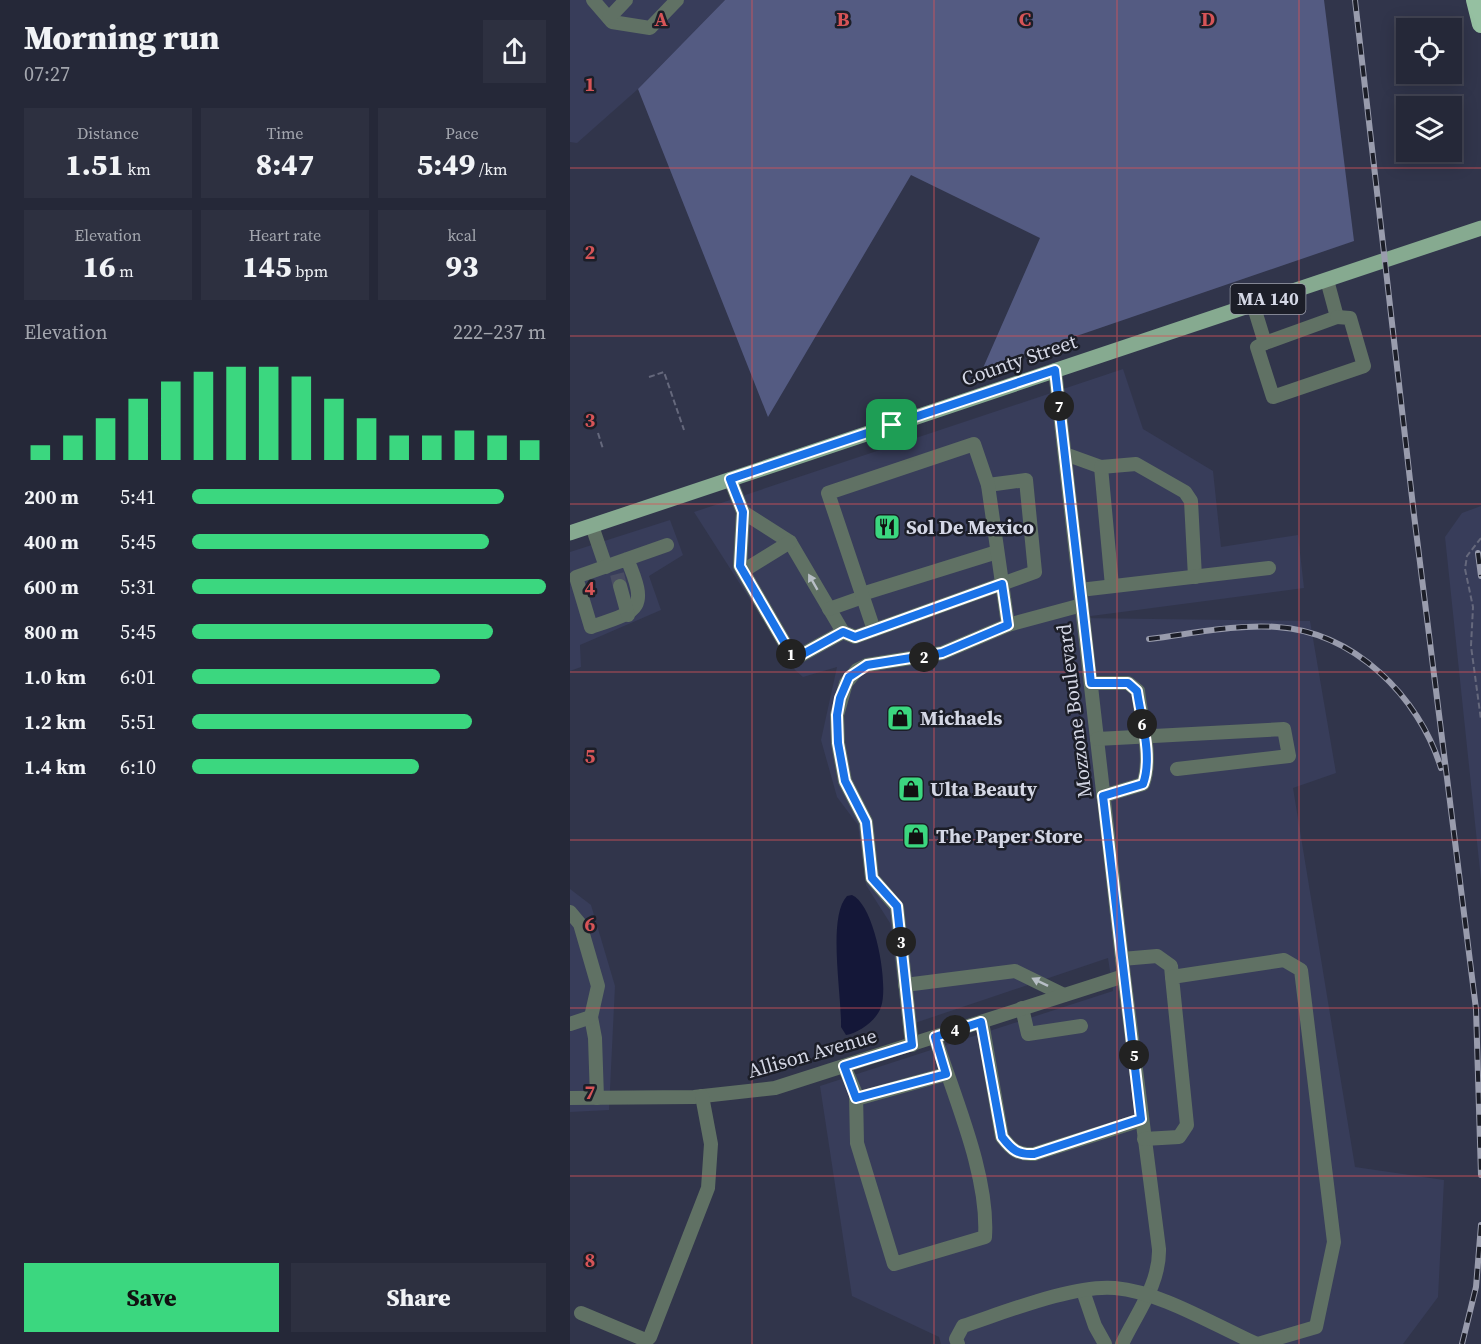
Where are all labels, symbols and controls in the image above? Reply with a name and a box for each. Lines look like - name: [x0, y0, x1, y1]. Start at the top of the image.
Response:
- text: A: [654, 5, 668, 33]
- text: B: [836, 5, 850, 33]
- text: C: [1019, 5, 1031, 33]
- text: D: [1201, 5, 1215, 33]
- text: Morning run: [24, 15, 220, 60]
- map controls: [1396, 18, 1462, 162]
- button: locate: [1396, 18, 1462, 84]
- button: share: [483, 20, 546, 83]
- text: 07:27: [24, 60, 70, 88]
- text: 1: [585, 70, 595, 98]
- button: layers: [1396, 96, 1462, 162]
- text: Distance: [77, 122, 139, 144]
- text: Time: [266, 122, 304, 144]
- text: Pace: [445, 122, 479, 144]
- text: 1.51: [65, 144, 124, 185]
- text: 8:47: [256, 144, 314, 185]
- text: 5:49: [417, 144, 475, 185]
- text: km: [124, 158, 151, 180]
- text: /km: [475, 158, 507, 180]
- text: Elevation: [75, 224, 141, 246]
- text: Heart rate: [249, 224, 321, 246]
- text: kcal: [447, 224, 477, 246]
- text: 2: [585, 238, 596, 266]
- text: 16: [82, 246, 115, 287]
- text: 145: [242, 246, 292, 287]
- text: 93: [445, 246, 479, 287]
- text: m: [115, 260, 134, 282]
- text: bpm: [292, 260, 328, 282]
- road number: MA 140: [1230, 284, 1306, 314]
- text: Elevation: [24, 318, 108, 346]
- text: 222–237 m: [453, 318, 546, 346]
- street label: County Street: [958, 327, 1081, 393]
- pin: 7: [1044, 391, 1074, 421]
- text: 7: [1055, 395, 1063, 417]
- pin: [866, 399, 917, 450]
- text: 3: [585, 406, 596, 434]
- icon: arrive: [875, 408, 908, 441]
- text: 200 m: [24, 483, 79, 511]
- text: 5:41: [120, 483, 156, 511]
- restaurant icon: Sol De Mexico: [872, 512, 902, 542]
- place label: Sol De Mexico: [906, 513, 1034, 541]
- text: 400 m: [24, 528, 79, 556]
- text: 5:45: [120, 528, 156, 556]
- text: 600 m: [24, 573, 79, 601]
- text: 5:31: [120, 573, 156, 601]
- one-way arrow: [809, 573, 819, 590]
- text: 4: [585, 574, 596, 602]
- text: 800 m: [24, 618, 79, 646]
- text: 5:45: [120, 618, 156, 646]
- street label: Mozzone Boulevard: [1049, 622, 1099, 800]
- pin: 1: [776, 639, 806, 669]
- pin: 2: [909, 642, 939, 672]
- text: 1: [787, 643, 795, 665]
- text: 2: [920, 646, 928, 668]
- text: 1.0 km: [24, 663, 86, 691]
- text: 6:01: [120, 663, 156, 691]
- shop icon: Michaels: [885, 703, 915, 733]
- place label: Michaels: [920, 704, 1002, 732]
- text: 1.2 km: [24, 708, 86, 736]
- text: 5:51: [120, 708, 156, 736]
- pin: 6: [1127, 709, 1157, 739]
- text: 6: [1138, 713, 1146, 735]
- text: 5: [585, 742, 596, 770]
- text: 1.4 km: [24, 753, 86, 781]
- text: 6:10: [120, 753, 156, 781]
- shop icon: Ulta Beauty: [896, 774, 926, 804]
- place label: Ulta Beauty: [930, 775, 1037, 803]
- shop icon: The Paper Store: [901, 821, 931, 851]
- place label: The Paper Store: [936, 822, 1083, 850]
- text: 6: [585, 910, 596, 938]
- pin: 3: [886, 927, 916, 957]
- text: 3: [897, 931, 905, 953]
- one-way arrow: [1031, 978, 1048, 987]
- pin: 4: [940, 1015, 970, 1045]
- text: 4: [951, 1019, 959, 1041]
- street label: Allison Avenue: [744, 1021, 880, 1085]
- pin: 5: [1119, 1040, 1149, 1070]
- text: 5: [1130, 1044, 1138, 1066]
- text: 7: [585, 1078, 596, 1106]
- text: 8: [585, 1246, 595, 1274]
- button: Save: [24, 1263, 279, 1332]
- button: Share: [291, 1263, 546, 1332]

